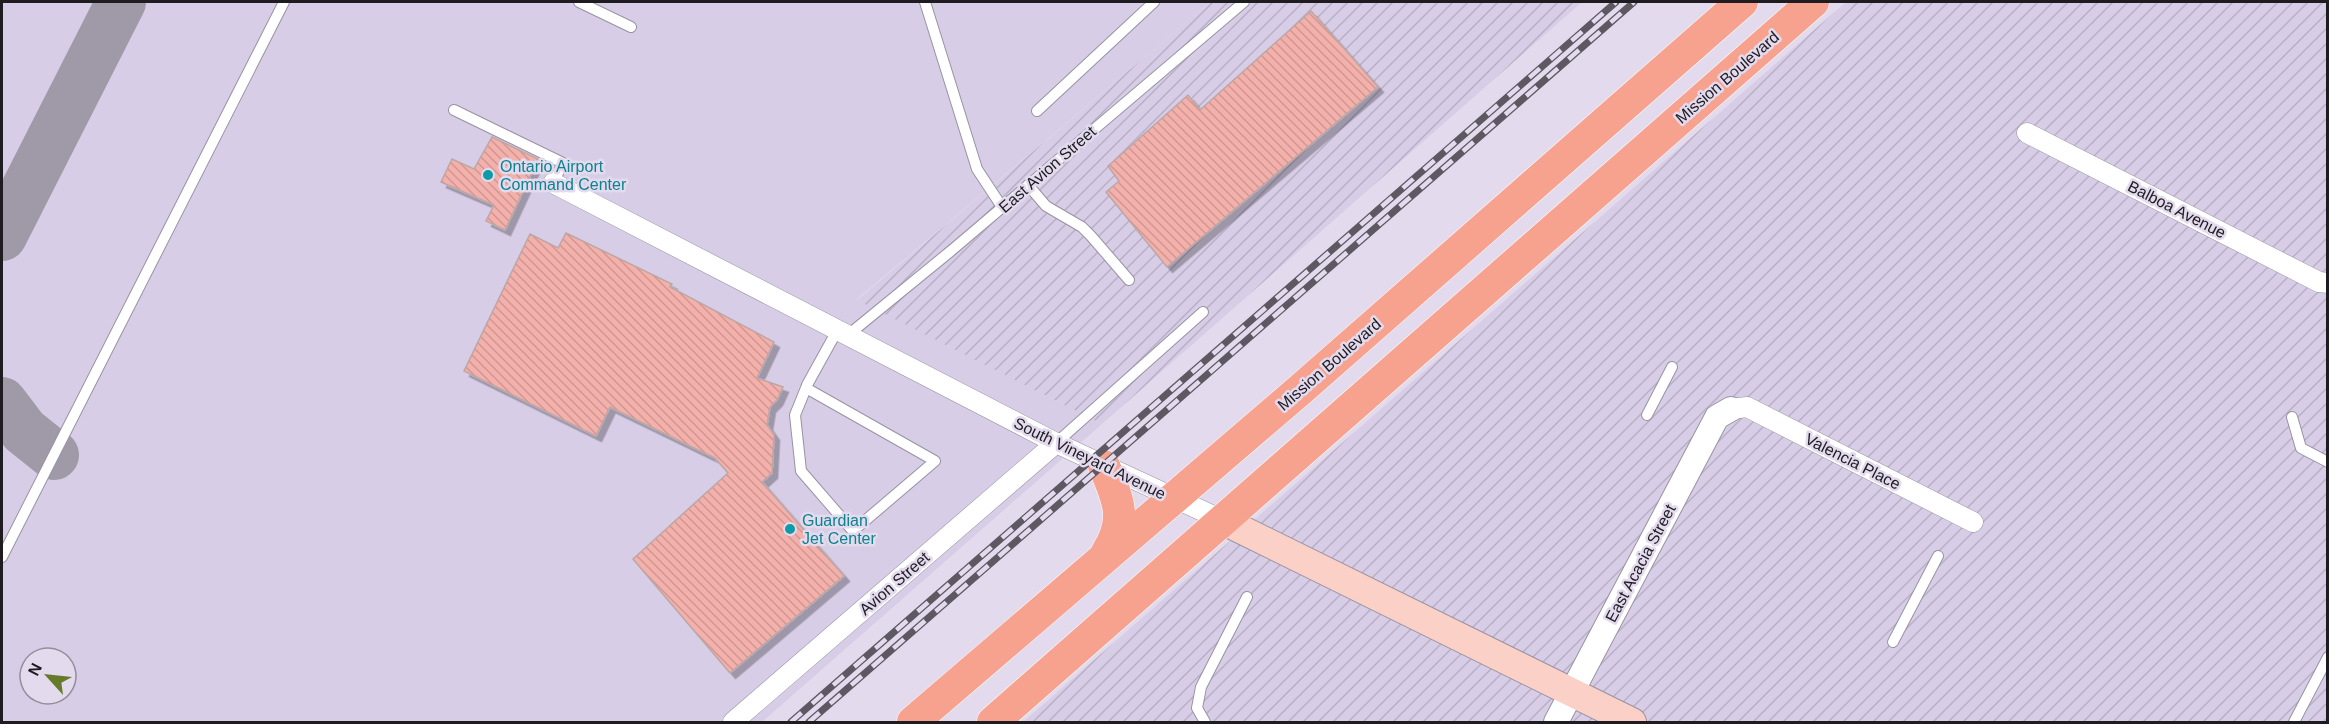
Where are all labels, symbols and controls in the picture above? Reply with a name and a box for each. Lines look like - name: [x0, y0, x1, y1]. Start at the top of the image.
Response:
- street label: Mission Boulevard: [1672, 28, 1782, 127]
- street label: East Avion Street: [996, 122, 1100, 216]
- place label: Ontario Airport Command Center: [500, 158, 627, 193]
- marker: Ontario Airport Command Center: [481, 168, 495, 182]
- street label: Balboa Avenue: [2125, 178, 2229, 241]
- street label: Mission Boulevard: [1274, 315, 1384, 414]
- street label: South Vineyard Avenue: [1011, 414, 1168, 503]
- street label: Valencia Place: [1802, 430, 1903, 493]
- street label: East Acacia Street: [1602, 501, 1679, 625]
- place label: Guardian Jet Center: [802, 512, 876, 547]
- marker: Guardian Jet Center: [783, 522, 797, 536]
- street label: Avion Street: [856, 548, 933, 618]
- north arrow: [18, 646, 78, 706]
- text: N: [25, 660, 45, 678]

